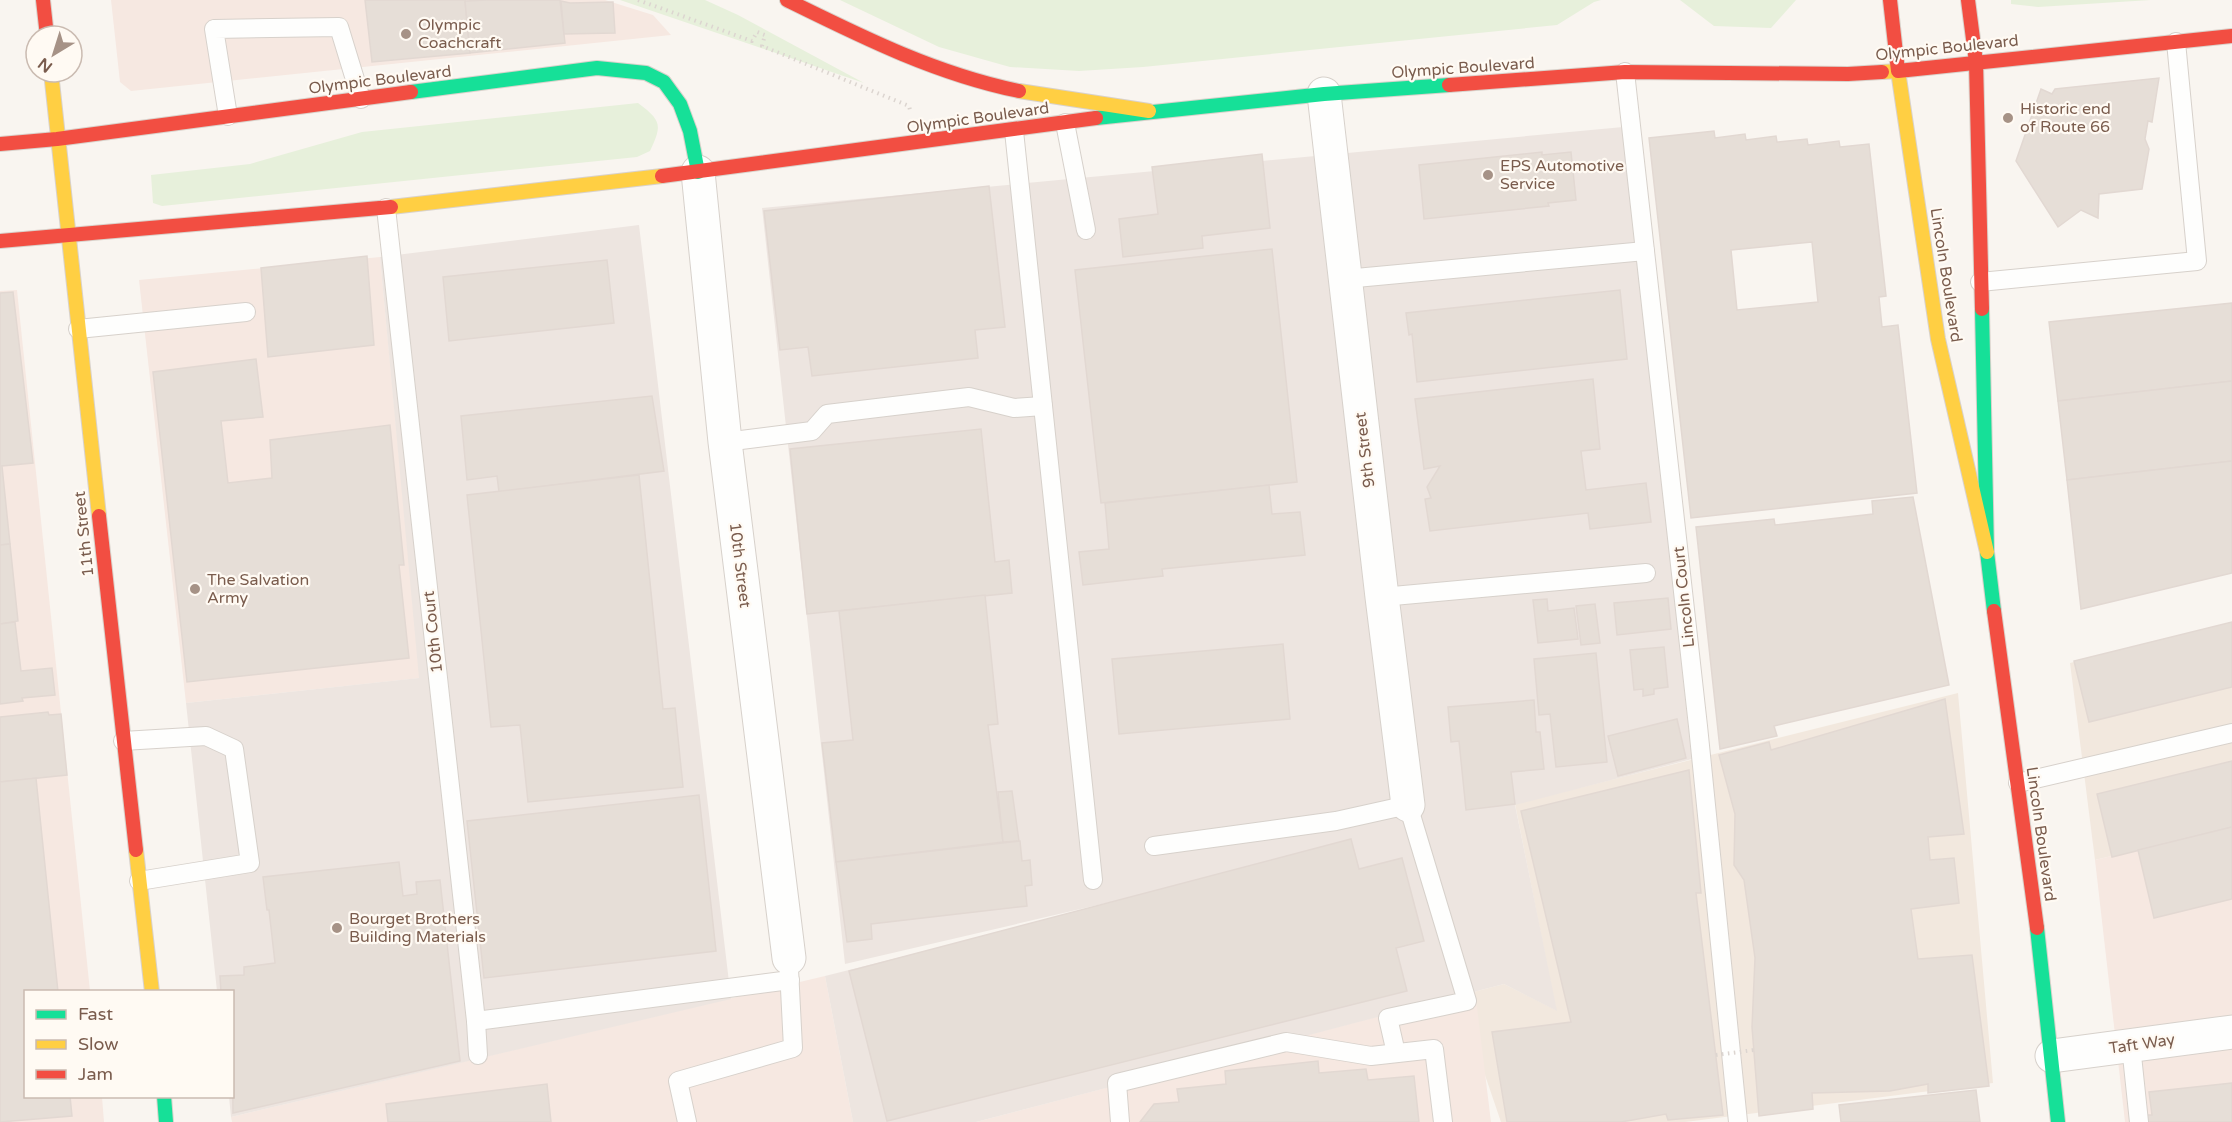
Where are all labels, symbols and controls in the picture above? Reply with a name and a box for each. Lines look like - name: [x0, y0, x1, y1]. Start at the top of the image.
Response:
- place label: Olympic Coachcraft: [418, 15, 501, 53]
- north arrow: [24, 24, 84, 84]
- marker: Olympic Coachcraft: [399, 27, 413, 41]
- street label: Olympic Boulevard: [1875, 31, 2019, 65]
- text: N: [34, 53, 57, 77]
- street label: Olympic Boulevard: [1391, 53, 1535, 83]
- street label: Olympic Boulevard: [307, 61, 453, 99]
- street label: Olympic Boulevard: [905, 98, 1051, 138]
- place label: Historic end of Route 66: [2020, 99, 2111, 137]
- marker: Historic end of Route 66: [2001, 111, 2015, 125]
- place label: EPS Automotive Service: [1500, 156, 1624, 194]
- marker: EPS Automotive Service: [1481, 168, 1495, 182]
- street label: Lincoln Boulevard: [1925, 206, 1967, 344]
- street label: 9th Street: [1350, 411, 1380, 489]
- street label: 11th Street: [70, 490, 98, 578]
- street label: 10th Street: [725, 521, 755, 609]
- street label: Lincoln Court: [1669, 545, 1699, 649]
- place label: The Salvation Army: [207, 570, 309, 608]
- marker: The Salvation Army: [188, 582, 202, 596]
- street label: 10th Court: [419, 590, 447, 674]
- street label: Lincoln Boulevard: [2022, 765, 2060, 903]
- place label: Bourget Brothers Building Materials: [349, 909, 486, 947]
- marker: Bourget Brothers Building Materials: [330, 921, 344, 935]
- legend: [24, 990, 234, 1098]
- text: Fast: [78, 1003, 113, 1025]
- street label: Taft Way: [2108, 1029, 2177, 1059]
- text: Slow: [78, 1033, 119, 1055]
- text: Jam: [78, 1063, 113, 1085]

